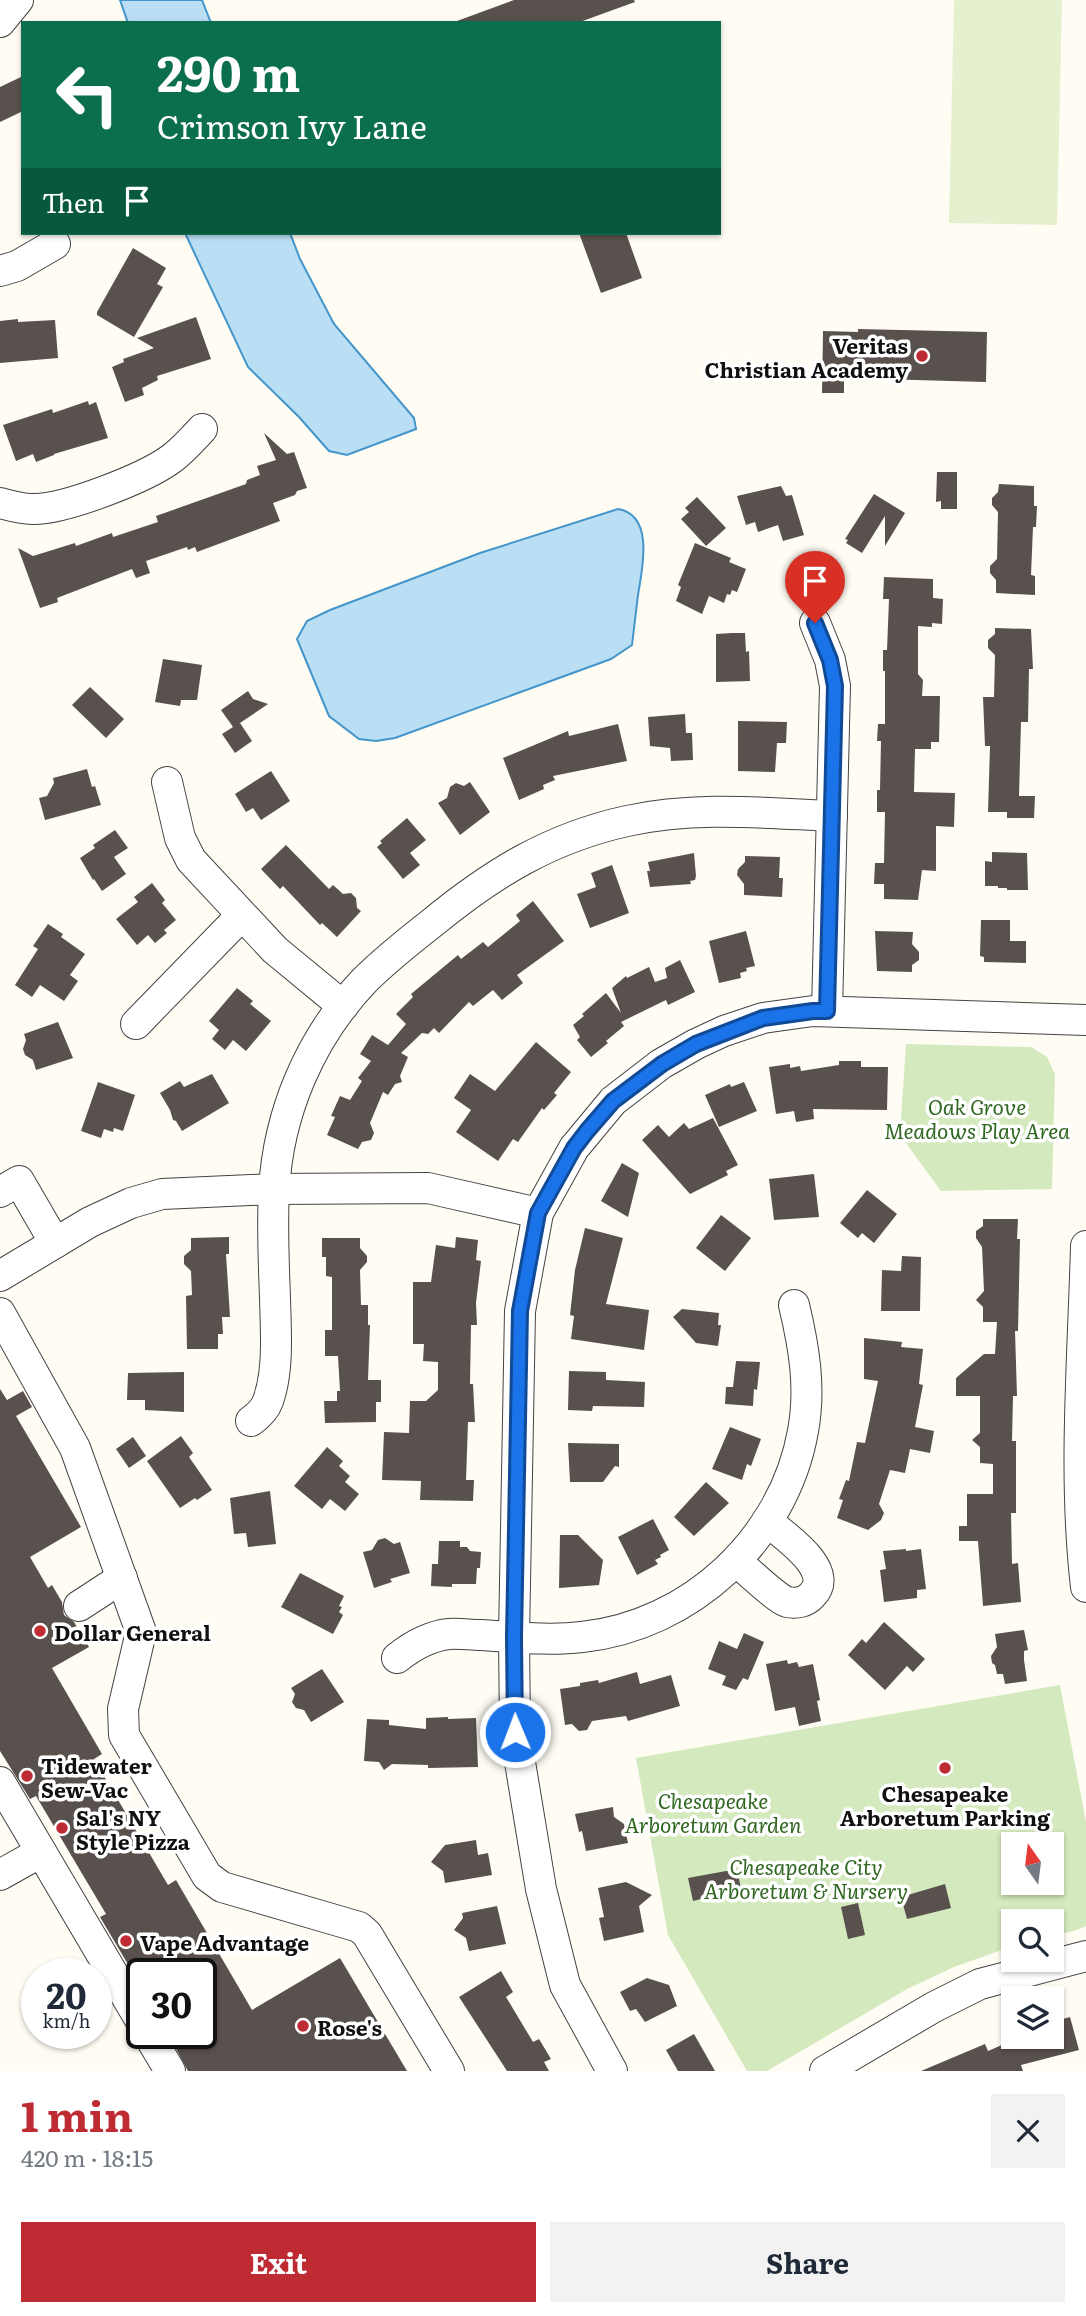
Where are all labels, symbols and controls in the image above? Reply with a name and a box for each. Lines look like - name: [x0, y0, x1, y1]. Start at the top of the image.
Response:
- text: 290 m: [157, 34, 300, 107]
- icon: left: [42, 49, 133, 140]
- text: Crimson Ivy Lane: [157, 101, 427, 149]
- text: Then: [42, 182, 104, 221]
- icon: arrive: [118, 182, 156, 220]
- place label: Veritas Christian Academy: [705, 329, 908, 384]
- marker: Veritas Christian Academy: [914, 348, 930, 364]
- pin: [785, 551, 845, 623]
- icon: arrive: [796, 562, 834, 600]
- park label: Oak Grove Meadows Play Area: [884, 1090, 1070, 1145]
- place label: Dollar General: [54, 1616, 211, 1647]
- marker: Dollar General: [32, 1623, 48, 1639]
- position arrow: [478, 1695, 552, 1769]
- place label: Tidewater Sew-Vac: [41, 1749, 152, 1804]
- marker: Chesapeake Arboretum Parking: [937, 1760, 953, 1776]
- marker: Tidewater Sew-Vac: [19, 1768, 35, 1784]
- place label: Chesapeake Arboretum Parking: [840, 1777, 1050, 1832]
- park label: Chesapeake Arboretum Garden: [625, 1784, 802, 1839]
- place label: Sal's NY Style Pizza: [76, 1801, 191, 1856]
- marker: Sal's NY Style Pizza: [54, 1820, 70, 1836]
- north arrow: [1001, 1832, 1064, 1895]
- map controls: [1001, 1832, 1064, 2049]
- park label: Chesapeake City Arboretum & Nursery: [704, 1850, 908, 1905]
- button: search: [1001, 1909, 1064, 1972]
- place label: Vape Advantage: [140, 1926, 309, 1957]
- marker: Vape Advantage: [118, 1933, 134, 1949]
- speed limit sign: 30: [126, 1958, 217, 2049]
- text: 20: [46, 1968, 87, 2020]
- button: layers: [1001, 1986, 1064, 2049]
- text: km/h: [43, 2007, 90, 2034]
- place label: Rose's: [317, 2011, 382, 2042]
- marker: Rose's: [295, 2018, 311, 2034]
- text: 1 min: [21, 2083, 133, 2145]
- button: close: [991, 2094, 1065, 2168]
- text: 420 m · 18:15: [21, 2140, 153, 2174]
- button: Exit: [21, 2222, 536, 2302]
- button: Share: [550, 2222, 1065, 2302]

